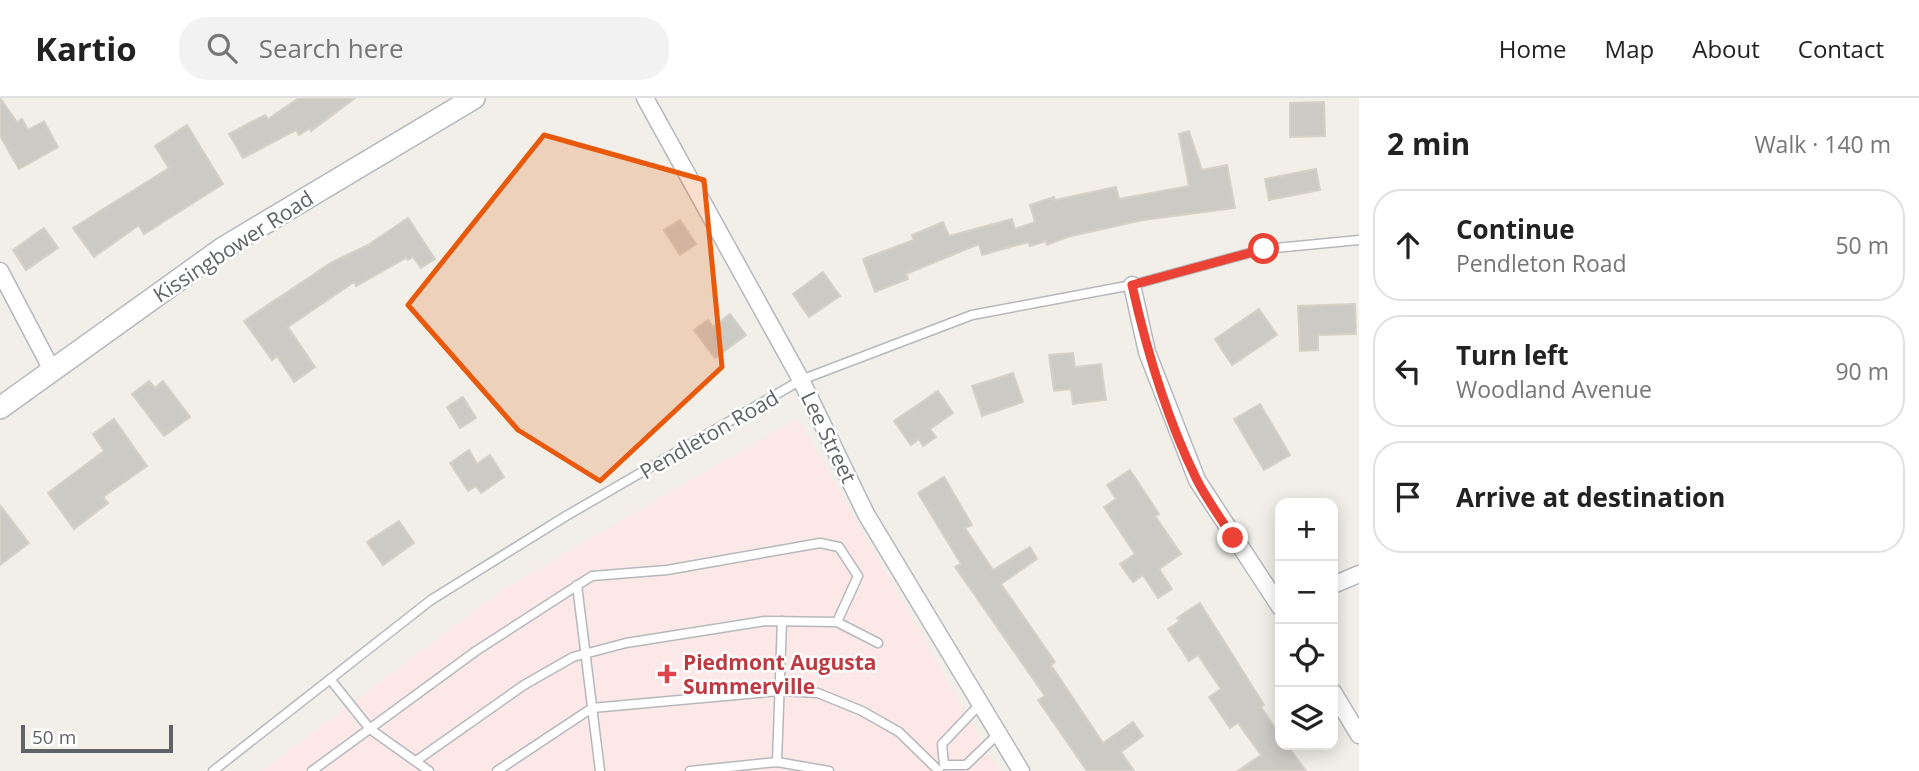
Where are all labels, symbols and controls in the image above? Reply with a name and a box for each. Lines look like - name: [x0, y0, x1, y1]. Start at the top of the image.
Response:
- search box: [179, 17, 669, 80]
- text: Kartio: [35, 26, 137, 71]
- icon: search: [203, 29, 241, 67]
- text: Search here: [259, 30, 404, 66]
- text: Home: [1499, 32, 1567, 65]
- text: Map: [1605, 32, 1654, 65]
- text: About: [1692, 32, 1760, 65]
- text: Contact: [1798, 32, 1884, 65]
- text: 2 min: [1387, 123, 1470, 164]
- text: Walk · 140 m: [1754, 128, 1891, 160]
- street label: Kissingbower Road: [148, 184, 318, 308]
- text: Continue: [1456, 211, 1575, 247]
- icon: ahead: [1389, 226, 1427, 264]
- text: 50 m: [1835, 229, 1889, 261]
- route start: [1248, 233, 1279, 264]
- text: Pendleton Road: [1456, 247, 1627, 279]
- text: Turn left: [1456, 337, 1568, 373]
- icon: left: [1389, 352, 1427, 390]
- text: 90 m: [1835, 355, 1889, 387]
- text: Woodland Avenue: [1456, 373, 1652, 405]
- street label: Pendleton Road: [635, 383, 783, 485]
- street label: Lee Street: [795, 387, 863, 487]
- icon: arrive: [1389, 478, 1427, 516]
- text: Arrive at destination: [1456, 479, 1725, 515]
- map controls: [1275, 498, 1338, 750]
- button: +: [1275, 498, 1338, 561]
- route end: [1217, 522, 1248, 553]
- button: −: [1275, 561, 1338, 624]
- button: locate: [1275, 624, 1338, 687]
- place label: Piedmont Augusta Summerville: [683, 648, 876, 700]
- marker: Piedmont Augusta Summerville: [657, 664, 677, 684]
- button: layers: [1275, 687, 1338, 750]
- scale bar: [21, 722, 173, 754]
- text: 50 m: [32, 724, 76, 750]

